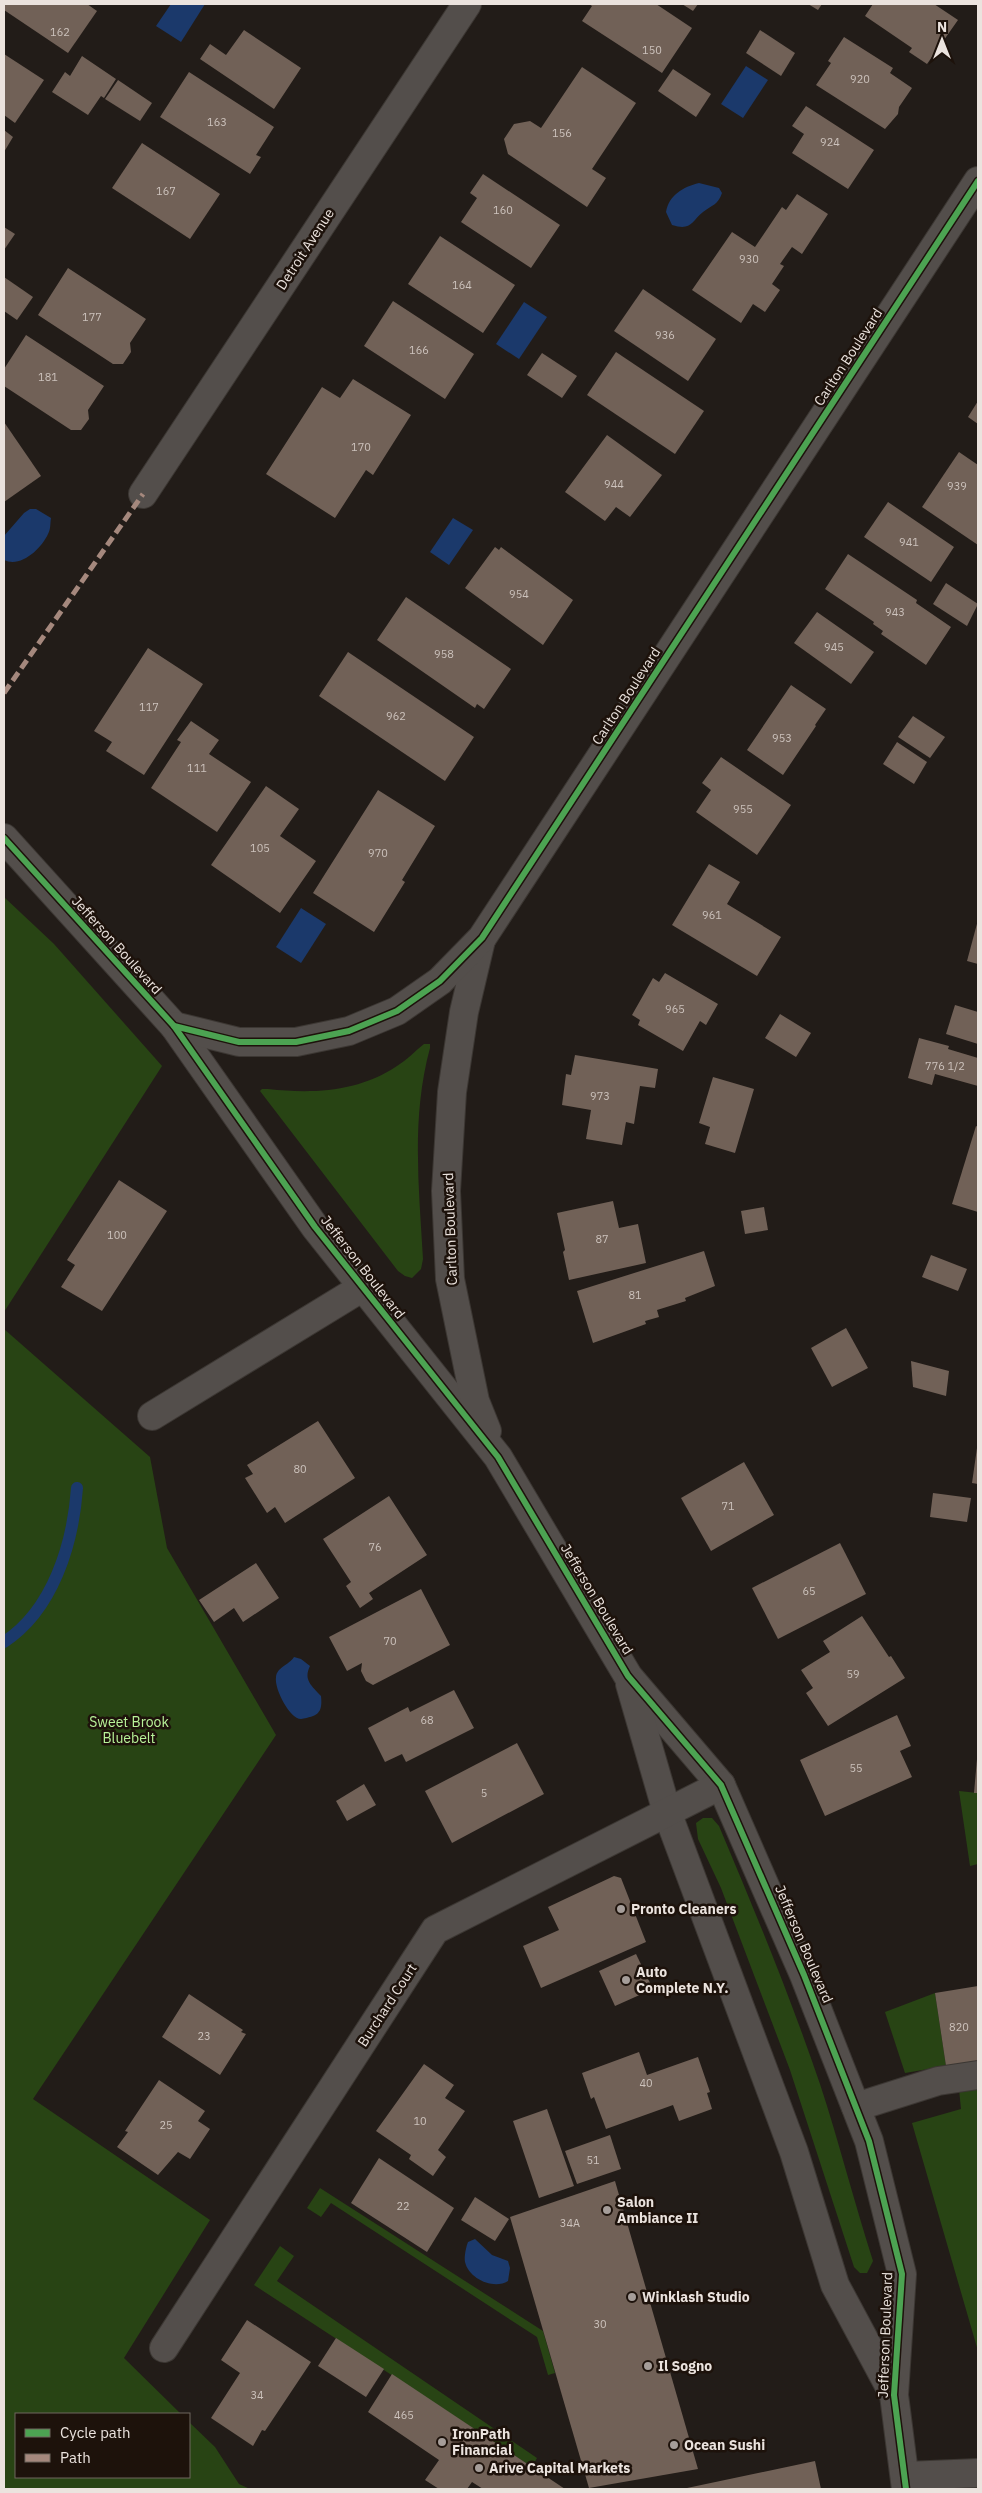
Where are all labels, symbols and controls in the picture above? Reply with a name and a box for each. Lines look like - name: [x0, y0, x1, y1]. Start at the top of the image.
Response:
- north arrow: [917, 15, 967, 65]
- text: N: [937, 18, 947, 36]
- house number: 162: [50, 25, 70, 39]
- house number: 150: [642, 43, 662, 57]
- house number: 920: [850, 72, 870, 86]
- house number: 163: [207, 115, 227, 129]
- house number: 156: [552, 126, 572, 140]
- house number: 924: [820, 135, 840, 149]
- house number: 167: [156, 184, 176, 198]
- house number: 160: [493, 203, 513, 217]
- street label: Detroit Avenue: [272, 205, 338, 293]
- house number: 930: [739, 252, 759, 266]
- house number: 164: [452, 278, 472, 292]
- street label: Carlton Boulevard: [810, 305, 886, 409]
- house number: 177: [82, 310, 102, 324]
- house number: 936: [655, 328, 675, 342]
- house number: 166: [409, 343, 429, 357]
- house number: 181: [38, 370, 58, 384]
- house number: 170: [351, 440, 371, 454]
- house number: 944: [604, 477, 624, 491]
- house number: 939: [947, 479, 967, 493]
- house number: 941: [899, 535, 919, 549]
- house number: 954: [509, 587, 529, 601]
- house number: 943: [885, 605, 905, 619]
- house number: 945: [824, 640, 844, 654]
- street label: Carlton Boulevard: [588, 644, 664, 748]
- house number: 958: [434, 647, 454, 661]
- house number: 117: [139, 700, 159, 714]
- house number: 962: [386, 709, 406, 723]
- house number: 953: [772, 731, 792, 745]
- house number: 111: [187, 761, 207, 775]
- house number: 955: [733, 802, 753, 816]
- house number: 105: [250, 841, 270, 855]
- house number: 970: [368, 846, 388, 860]
- street label: Jefferson Boulevard: [68, 892, 166, 998]
- house number: 961: [702, 908, 722, 922]
- house number: 965: [665, 1002, 685, 1016]
- house number: 776 1/2: [925, 1059, 965, 1073]
- house number: 973: [590, 1089, 610, 1103]
- street label: Carlton Boulevard: [439, 1172, 461, 1286]
- street label: Jefferson Boulevard: [317, 1212, 409, 1322]
- house number: 100: [107, 1228, 127, 1242]
- house number: 87: [595, 1232, 609, 1246]
- house number: 81: [628, 1288, 642, 1302]
- house number: 80: [293, 1462, 307, 1476]
- house number: 71: [721, 1499, 735, 1513]
- house number: 76: [368, 1540, 382, 1554]
- street label: Jefferson Boulevard: [557, 1540, 637, 1658]
- house number: 65: [802, 1584, 816, 1598]
- house number: 70: [383, 1634, 397, 1648]
- house number: 59: [846, 1667, 860, 1681]
- park label: Sweet Brook Bluebelt: [89, 1713, 169, 1747]
- house number: 68: [420, 1713, 434, 1727]
- house number: 55: [849, 1761, 863, 1775]
- house number: 5: [481, 1786, 487, 1800]
- street label: Jefferson Boulevard: [771, 1882, 837, 2006]
- place label: Pronto Cleaners: [631, 1900, 737, 1918]
- marker: Pronto Cleaners: [615, 1903, 627, 1915]
- street label: Burchard Court: [353, 1960, 421, 2050]
- place label: Auto Complete N.Y.: [636, 1963, 729, 1997]
- marker: Auto Complete N.Y.: [620, 1974, 632, 1986]
- house number: 820: [949, 2020, 969, 2034]
- house number: 23: [197, 2029, 211, 2043]
- house number: 40: [639, 2076, 653, 2090]
- house number: 10: [413, 2114, 427, 2128]
- house number: 25: [159, 2118, 173, 2132]
- house number: 51: [586, 2153, 600, 2167]
- place label: Salon Ambiance II: [617, 2193, 698, 2227]
- house number: 22: [396, 2199, 410, 2213]
- marker: Salon Ambiance II: [601, 2204, 613, 2216]
- house number: 34A: [560, 2216, 580, 2230]
- street label: Jefferson Boulevard: [874, 2272, 896, 2398]
- place label: Winklash Studio: [642, 2288, 750, 2306]
- marker: Winklash Studio: [626, 2291, 638, 2303]
- house number: 30: [593, 2317, 607, 2331]
- place label: Il Sogno: [658, 2357, 712, 2375]
- marker: Il Sogno: [642, 2360, 654, 2372]
- house number: 34: [250, 2388, 264, 2402]
- house number: 465: [394, 2408, 414, 2422]
- legend: [15, 2413, 190, 2478]
- text: Cycle path: [60, 2423, 131, 2442]
- place label: IronPath Financial: [452, 2425, 512, 2459]
- marker: IronPath Financial: [436, 2436, 448, 2448]
- place label: Ocean Sushi: [684, 2436, 765, 2454]
- marker: Ocean Sushi: [668, 2439, 680, 2451]
- text: Path: [60, 2448, 91, 2467]
- place label: Arive Capital Markets: [489, 2459, 630, 2477]
- marker: Arive Capital Markets: [473, 2462, 485, 2474]

